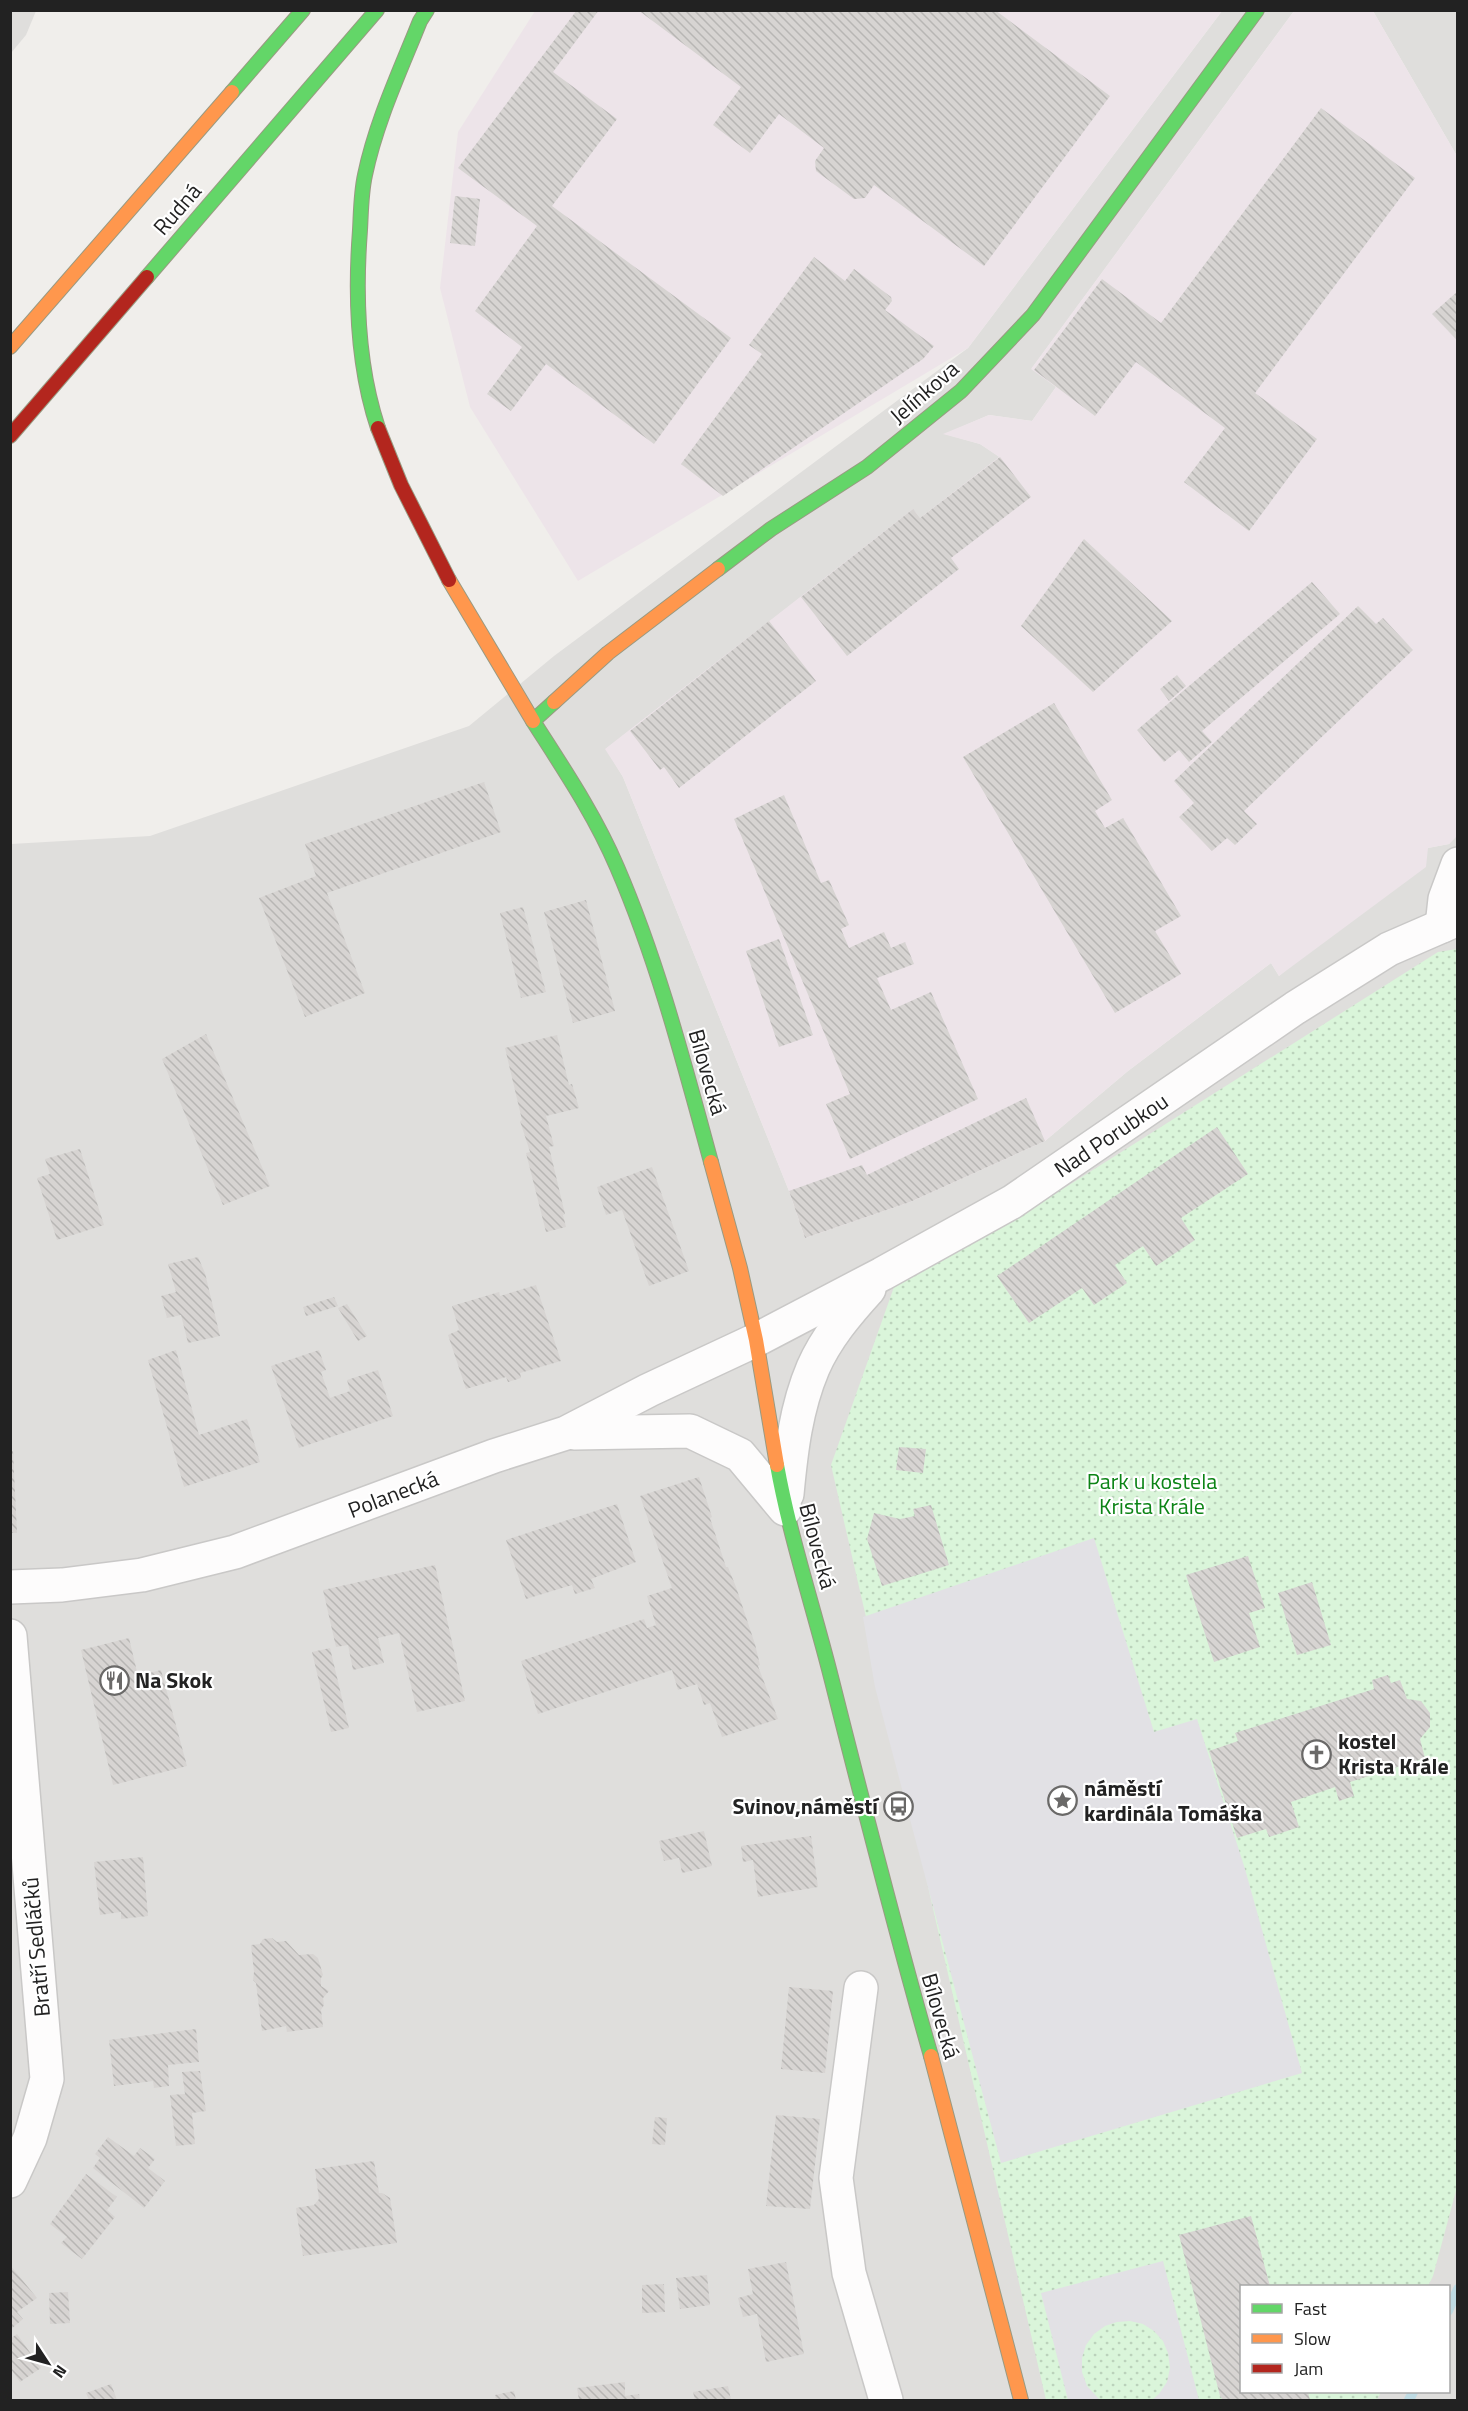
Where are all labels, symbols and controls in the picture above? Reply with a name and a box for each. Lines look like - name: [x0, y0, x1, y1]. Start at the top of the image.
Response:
- street label: Rudná: [145, 175, 209, 243]
- street label: Jelínkova: [882, 352, 966, 432]
- street label: Bílovecká: [680, 1025, 736, 1119]
- street label: Nad Porubkou: [1047, 1084, 1175, 1186]
- street label: Polanecká: [343, 1461, 443, 1527]
- park label: Park u kostela Krista Krále: [1087, 1464, 1217, 1523]
- street label: Bílovecká: [790, 1499, 846, 1593]
- place label: Na Skok: [135, 1663, 213, 1697]
- restaurant icon: Na Skok: [98, 1664, 130, 1696]
- place label: kostel Krista Krále: [1338, 1724, 1449, 1783]
- church icon: kostel Krista Krále: [1301, 1738, 1333, 1770]
- place label: náměstí kardinála Tomáška: [1084, 1771, 1262, 1830]
- place icon: náměstí kardinála Tomáška: [1047, 1785, 1079, 1817]
- place label: Svinov,náměstí: [732, 1789, 880, 1823]
- bus stop icon: Svinov,náměstí: [883, 1790, 915, 1822]
- street label: Bratří Sedláčků: [13, 1876, 59, 2018]
- street label: Bílovecká: [913, 1969, 969, 2063]
- legend: [1240, 2285, 1450, 2393]
- text: Fast: [1294, 2295, 1327, 2322]
- text: Slow: [1294, 2325, 1331, 2352]
- north arrow: [18, 2333, 78, 2393]
- text: Jam: [1294, 2355, 1323, 2382]
- text: N: [47, 2360, 73, 2383]

